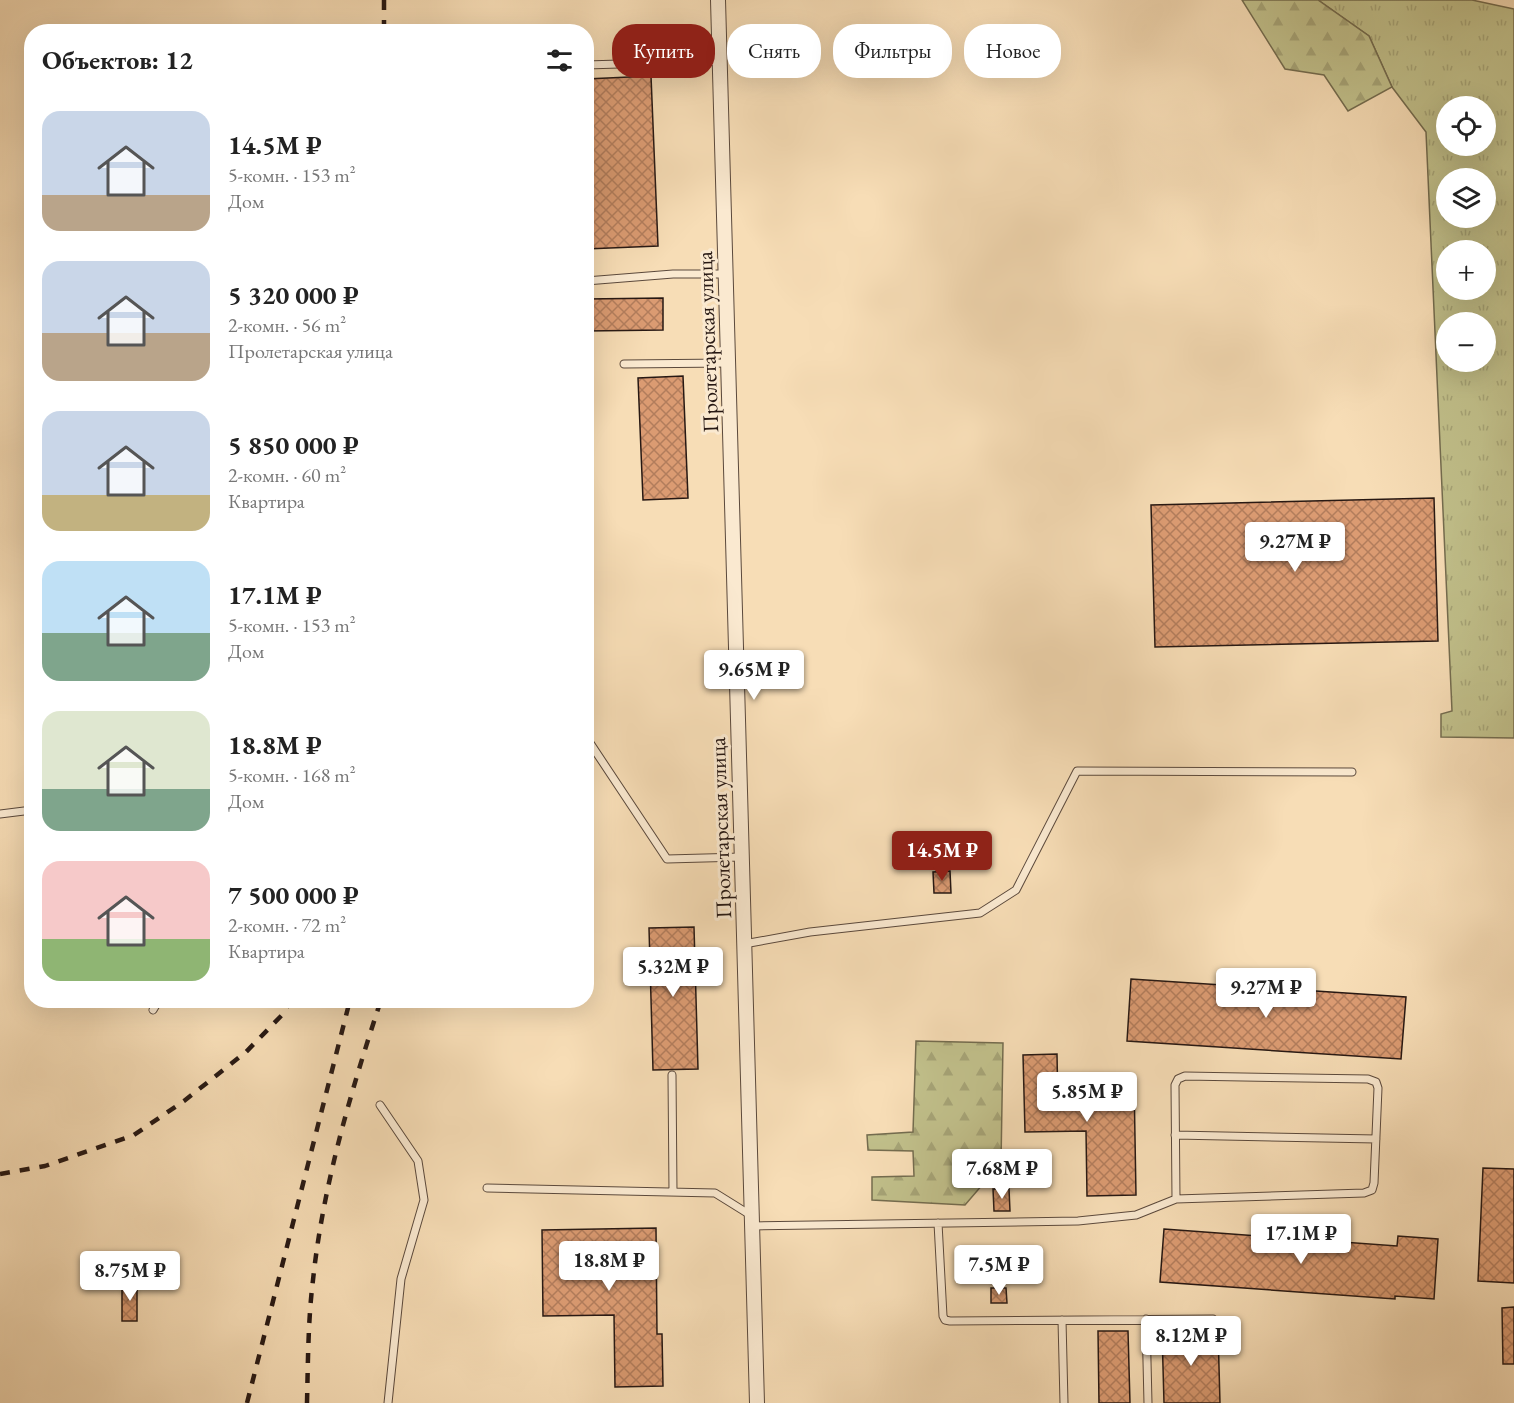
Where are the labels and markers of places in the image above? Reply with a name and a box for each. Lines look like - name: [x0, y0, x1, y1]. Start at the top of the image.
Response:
- pin: 9.27M ₽: [1240, 522, 1350, 573]
- pin: 9.65M ₽: [699, 650, 809, 701]
- pin: 14.5M ₽: [887, 831, 997, 882]
- pin: 5.32M ₽: [618, 947, 728, 998]
- pin: 9.27M ₽: [1211, 968, 1321, 1019]
- pin: 5.85M ₽: [1032, 1072, 1142, 1123]
- pin: 7.68M ₽: [947, 1149, 1057, 1200]
- pin: 17.1M ₽: [1246, 1214, 1356, 1265]
- pin: 18.8M ₽: [554, 1241, 664, 1292]
- pin: 7.5M ₽: [950, 1245, 1048, 1296]
- pin: 8.75M ₽: [75, 1251, 185, 1302]
- pin: 8.12M ₽: [1136, 1316, 1246, 1367]

